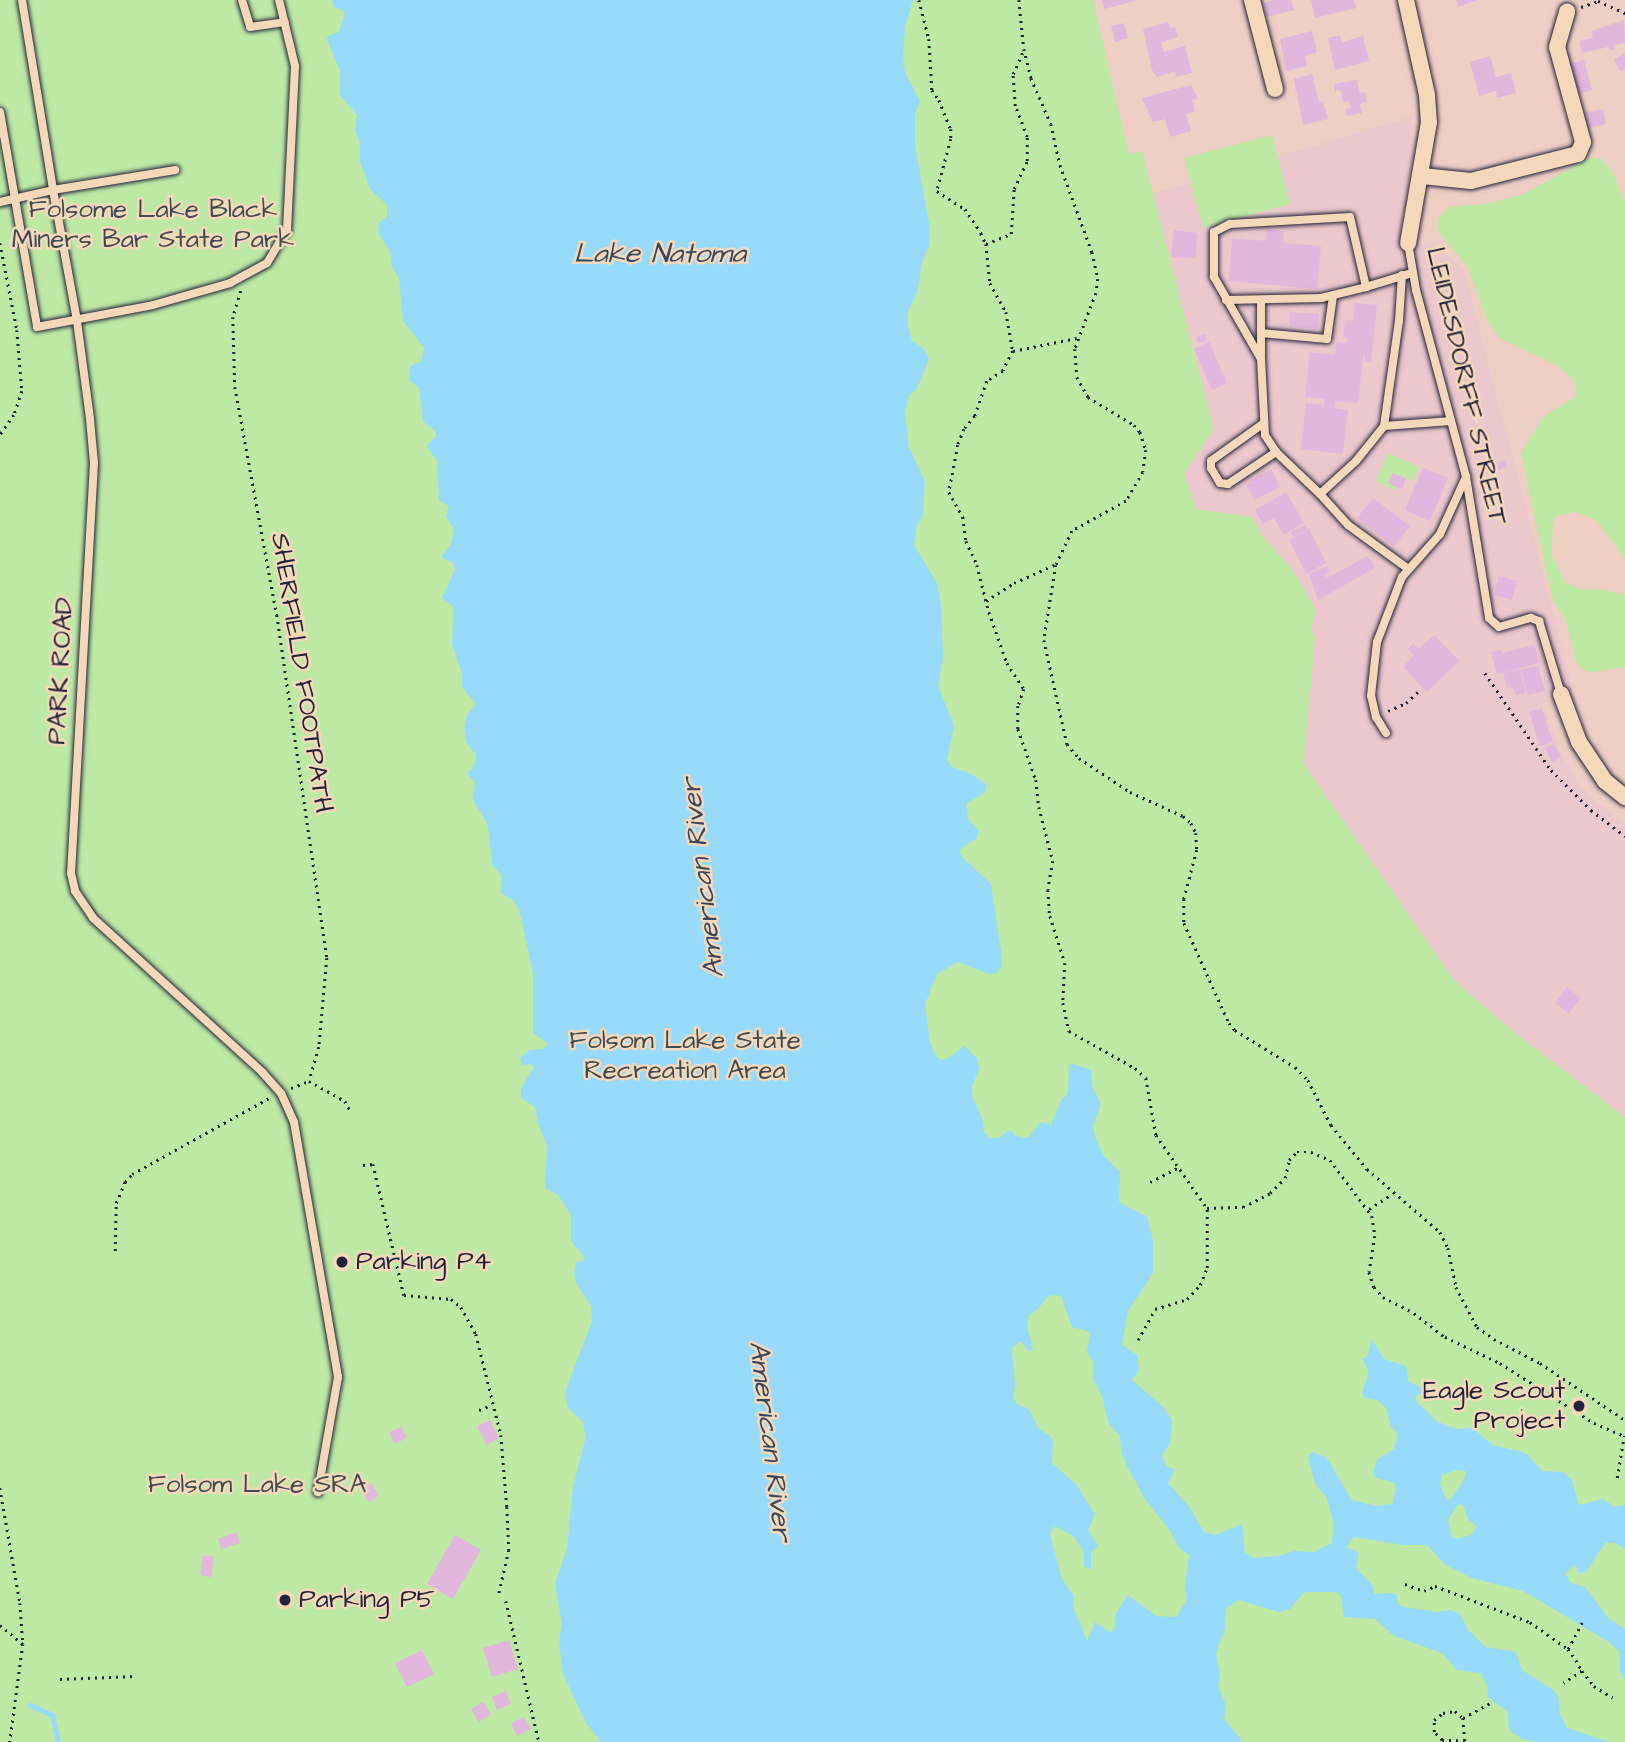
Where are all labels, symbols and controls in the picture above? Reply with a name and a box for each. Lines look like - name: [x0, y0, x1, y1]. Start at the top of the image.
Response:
- park label: Folsome Lake Black Miners Bar State Park: [12, 194, 294, 256]
- water label: Lake Natoma: [574, 237, 746, 271]
- street label: LEIDESDORFF STREET: [1419, 244, 1513, 528]
- street label: SHERFIELD FOOTPATH: [263, 531, 339, 815]
- street label: PARK ROAD: [42, 597, 80, 745]
- water label: American River: [674, 776, 732, 980]
- park label: Folsom Lake State Recreation Area: [569, 1025, 801, 1086]
- place label: Parking P4: [356, 1246, 491, 1278]
- marker: Parking P4: [334, 1254, 350, 1270]
- water label: American River: [741, 1339, 799, 1543]
- place label: Eagle Scout Project: [1423, 1375, 1565, 1436]
- marker: Eagle Scout Project: [1571, 1398, 1587, 1414]
- park label: Folsom Lake SRA: [148, 1469, 366, 1501]
- place label: Parking P5: [299, 1584, 435, 1616]
- marker: Parking P5: [277, 1592, 293, 1608]

